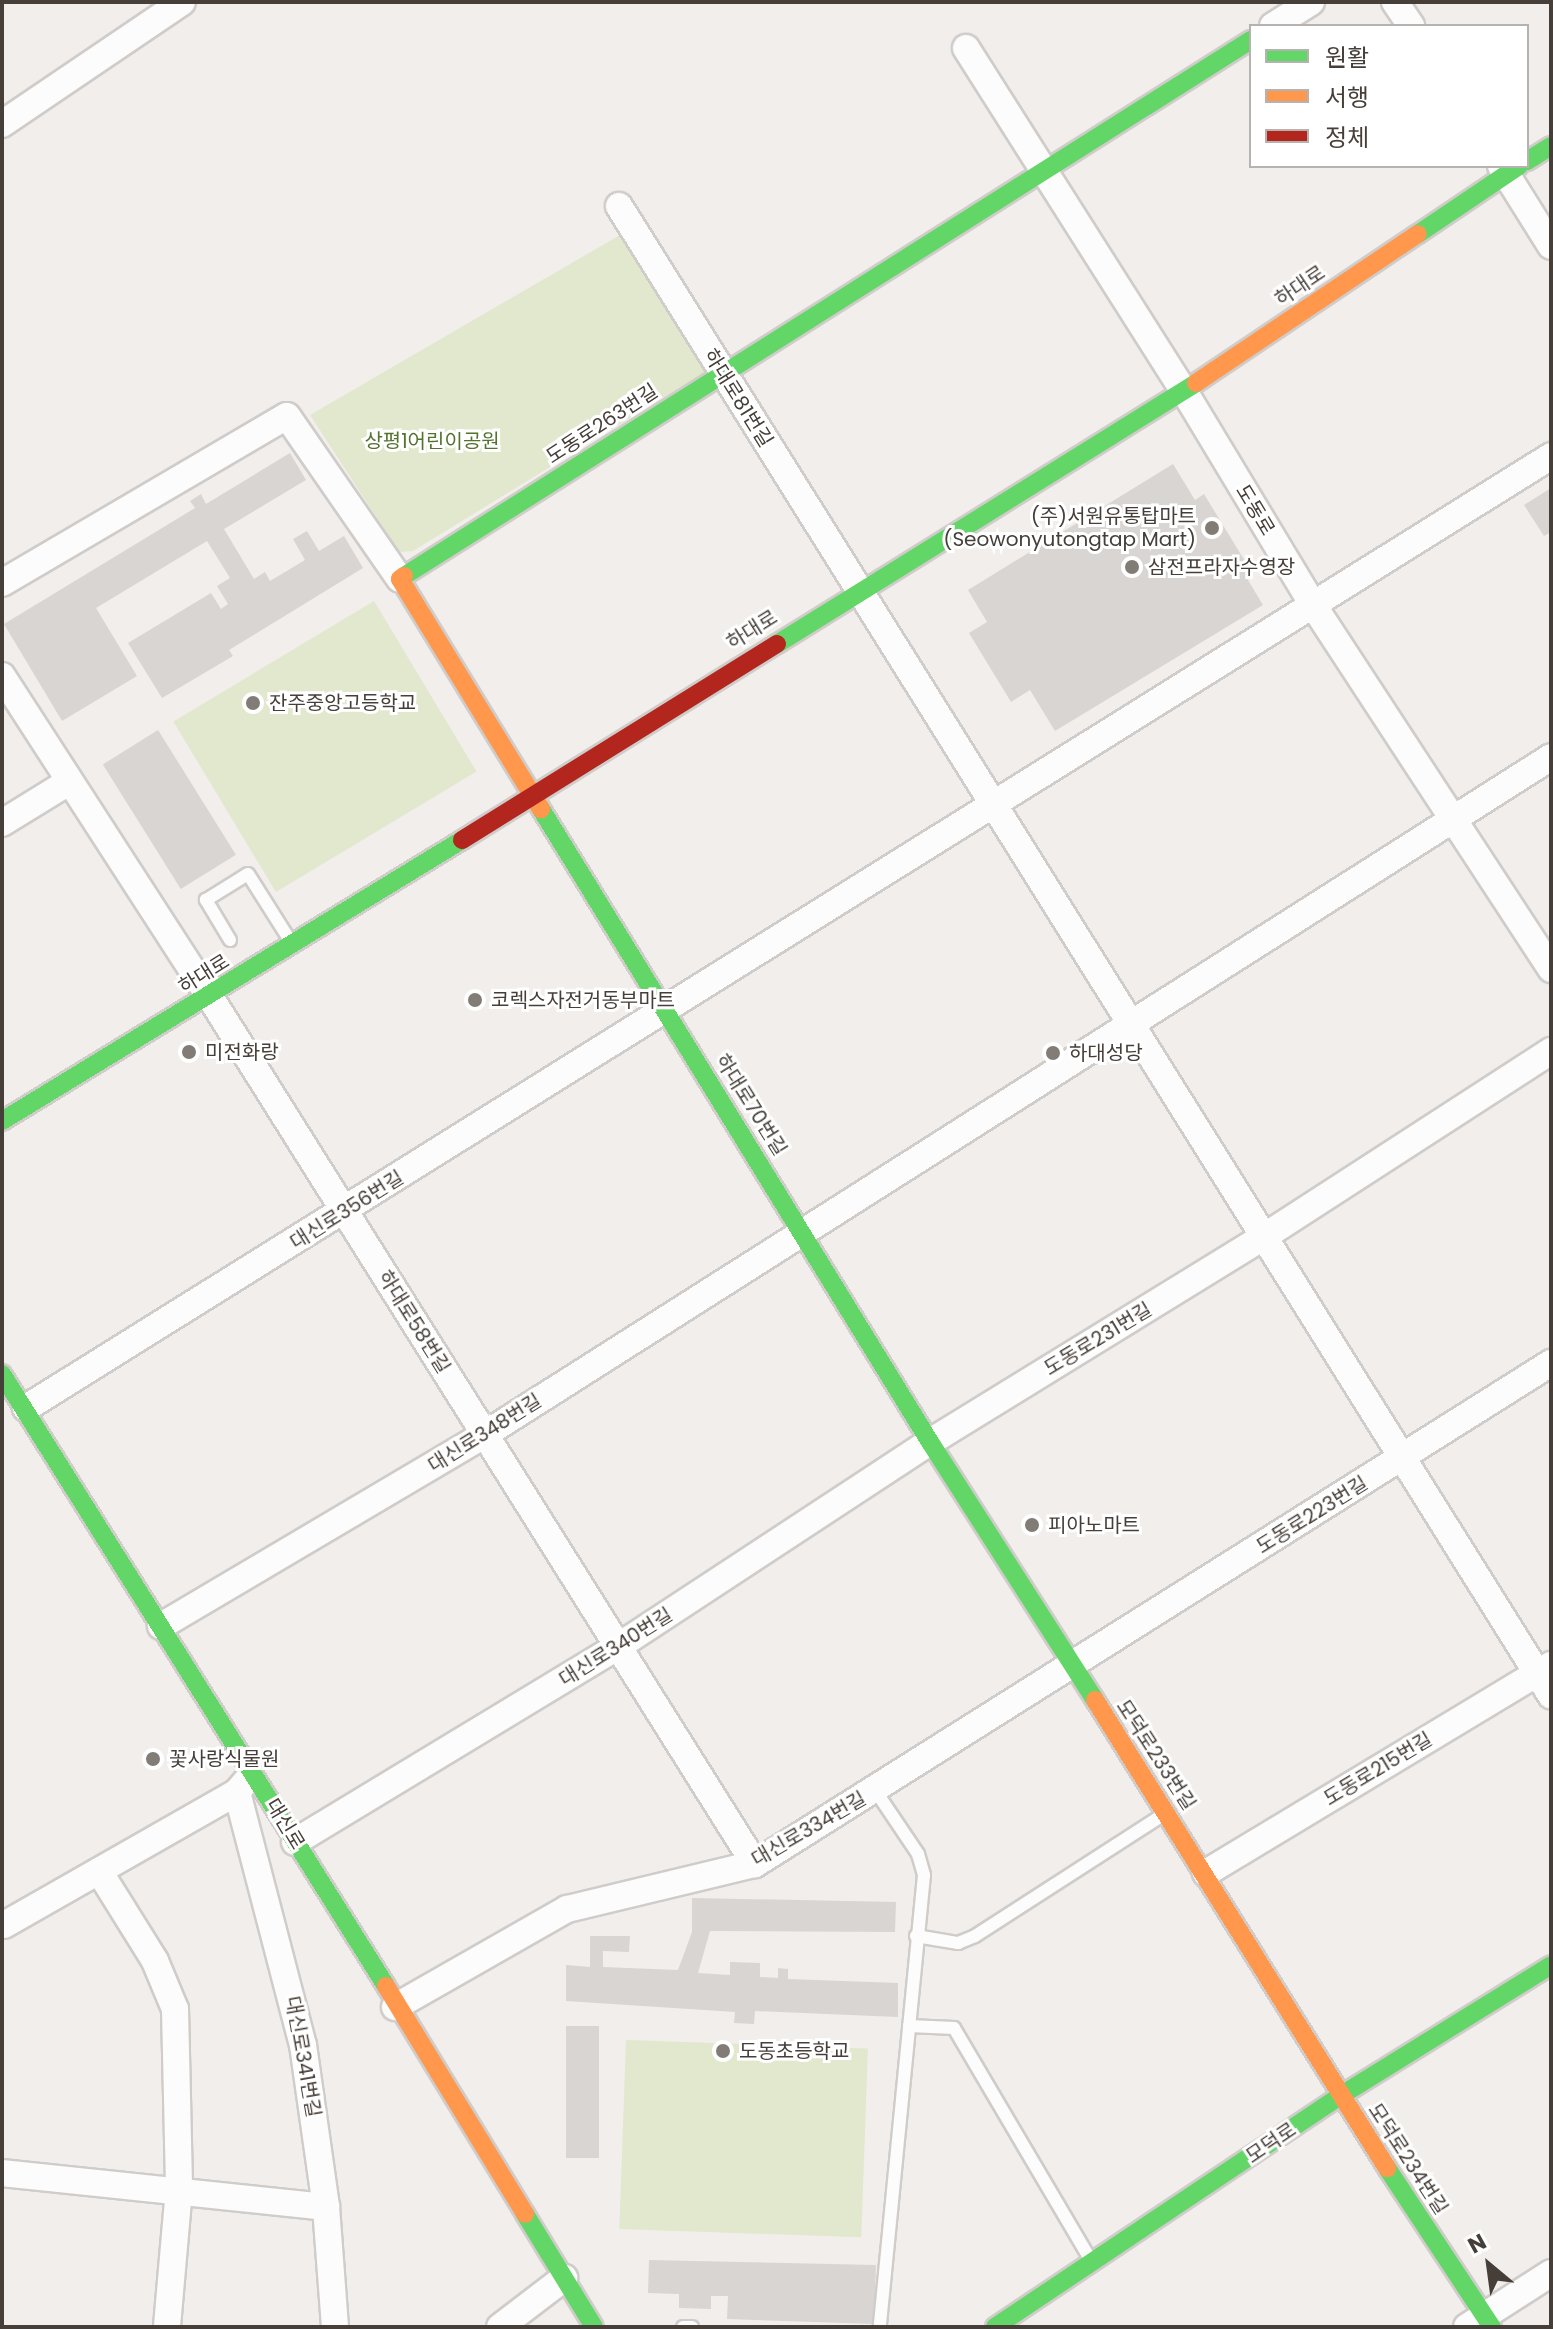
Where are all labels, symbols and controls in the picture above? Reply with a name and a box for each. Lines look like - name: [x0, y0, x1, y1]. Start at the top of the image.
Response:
- legend: [1249, 24, 1529, 168]
- text: 원활: [1325, 41, 1369, 74]
- text: 서행: [1325, 81, 1369, 114]
- text: 정체: [1325, 121, 1369, 154]
- street label: 하대로: [1270, 261, 1330, 311]
- street label: 하대로81번길: [698, 345, 778, 451]
- street label: 도동로263번길: [542, 379, 662, 469]
- park label: 상평1어린이공원: [364, 429, 500, 453]
- street label: 도동로: [1230, 480, 1280, 540]
- place label: (주)서원유통탑마트 (Seowonyutongtap Mart): [943, 504, 1196, 551]
- marker: (주)서원유통탑마트 (Seowonyutongtap Mart): [1203, 519, 1221, 537]
- place label: 삼전프라자수영장: [1148, 555, 1295, 579]
- marker: 삼전프라자수영장: [1123, 558, 1141, 576]
- street label: 하대로: [722, 605, 782, 655]
- place label: 잔주중앙고등학교: [269, 691, 416, 715]
- marker: 잔주중앙고등학교: [244, 694, 262, 712]
- street label: 하대로: [174, 949, 234, 999]
- place label: 코렉스자전거동부마트: [491, 988, 675, 1012]
- marker: 코렉스자전거동부마트: [466, 991, 484, 1009]
- place label: 미전화랑: [205, 1040, 279, 1064]
- place label: 하대성당: [1069, 1041, 1143, 1065]
- marker: 미전화랑: [180, 1043, 198, 1061]
- marker: 하대성당: [1044, 1044, 1062, 1062]
- street label: 하대로70번길: [710, 1050, 792, 1160]
- street label: 대신로356번길: [286, 1166, 408, 1254]
- street label: 하대로58번길: [373, 1266, 455, 1378]
- street label: 도동로231번길: [1040, 1297, 1156, 1381]
- street label: 대신로348번길: [424, 1389, 546, 1477]
- street label: 도동로223번길: [1252, 1471, 1372, 1559]
- place label: 피아노마트: [1048, 1513, 1140, 1537]
- marker: 피아노마트: [1023, 1516, 1041, 1534]
- street label: 대신로340번길: [555, 1603, 677, 1691]
- street label: 모덕로233번길: [1111, 1695, 1201, 1815]
- street label: 도동로215번길: [1319, 1727, 1437, 1811]
- place label: 꽃사랑식물원: [169, 1747, 279, 1771]
- marker: 꽃사랑식물원: [144, 1750, 162, 1768]
- street label: 대신로334번길: [748, 1787, 870, 1871]
- street label: 대신로: [260, 1794, 310, 1854]
- street label: 대신로341번길: [281, 1994, 325, 2120]
- place label: 도동초등학교: [739, 2039, 849, 2063]
- marker: 도동초등학교: [714, 2042, 732, 2060]
- street label: 모덕로234번길: [1363, 2099, 1453, 2219]
- street label: 모덕로: [1241, 2118, 1301, 2168]
- north arrow: [1449, 2225, 1529, 2305]
- text: N: [1462, 2226, 1492, 2261]

